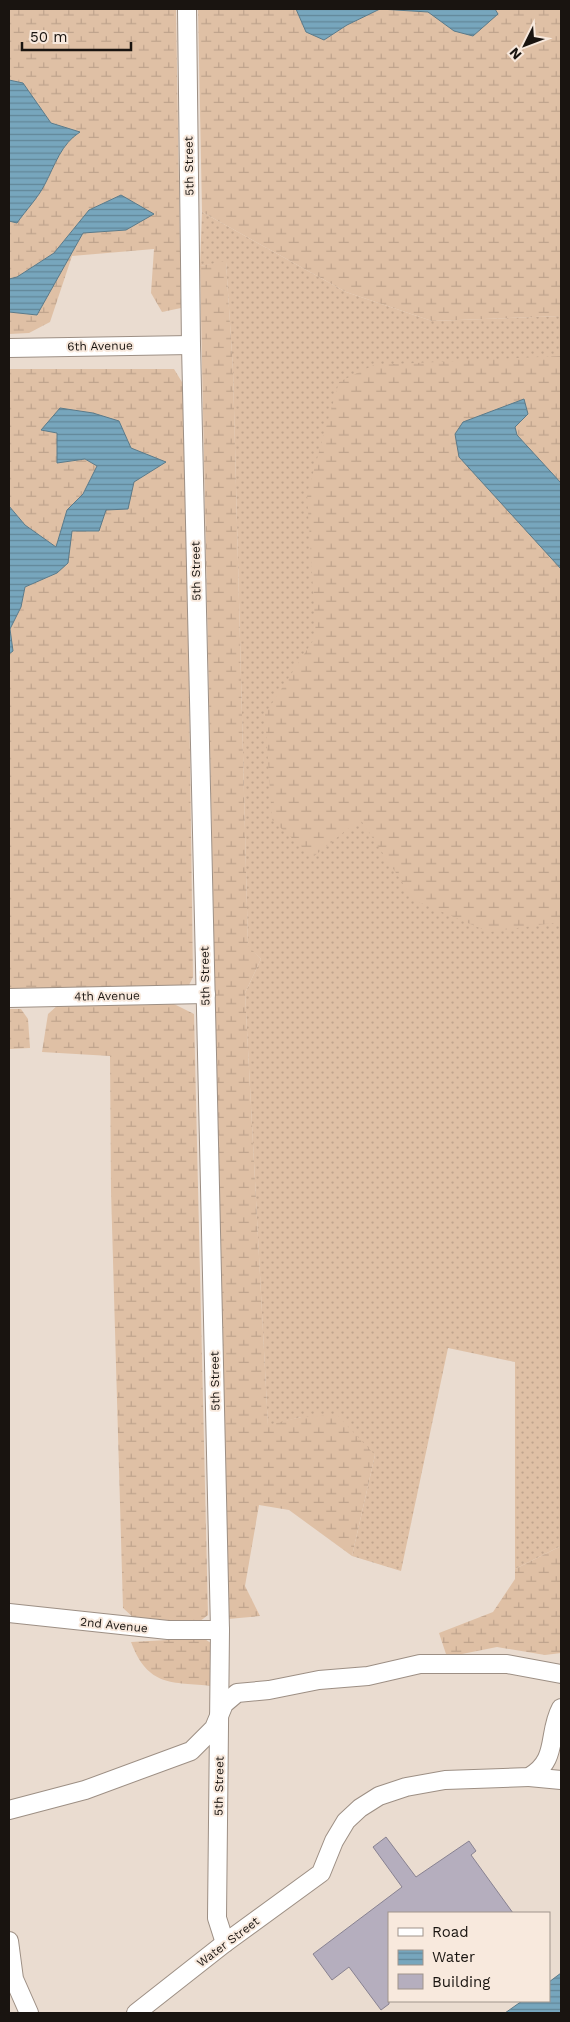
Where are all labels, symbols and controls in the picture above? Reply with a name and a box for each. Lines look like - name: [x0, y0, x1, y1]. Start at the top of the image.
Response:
- scale bar: [22, 20, 131, 52]
- north arrow: [500, 20, 550, 70]
- text: 50 m: [30, 28, 67, 46]
- text: N: [506, 44, 525, 63]
- street label: 5th Street: [181, 136, 197, 196]
- street label: 6th Avenue: [67, 338, 133, 354]
- street label: 5th Street: [188, 541, 204, 601]
- street label: 5th Street: [197, 946, 213, 1006]
- street label: 4th Avenue: [74, 988, 140, 1004]
- street label: 5th Street: [207, 1351, 223, 1411]
- street label: 2nd Avenue: [79, 1614, 149, 1636]
- street label: 5th Street: [211, 1756, 227, 1816]
- legend: [388, 1912, 550, 2002]
- street label: Water Street: [194, 1914, 262, 1970]
- text: Road: [432, 1923, 469, 1941]
- text: Water: [432, 1948, 475, 1966]
- text: Building: [432, 1973, 490, 1991]

